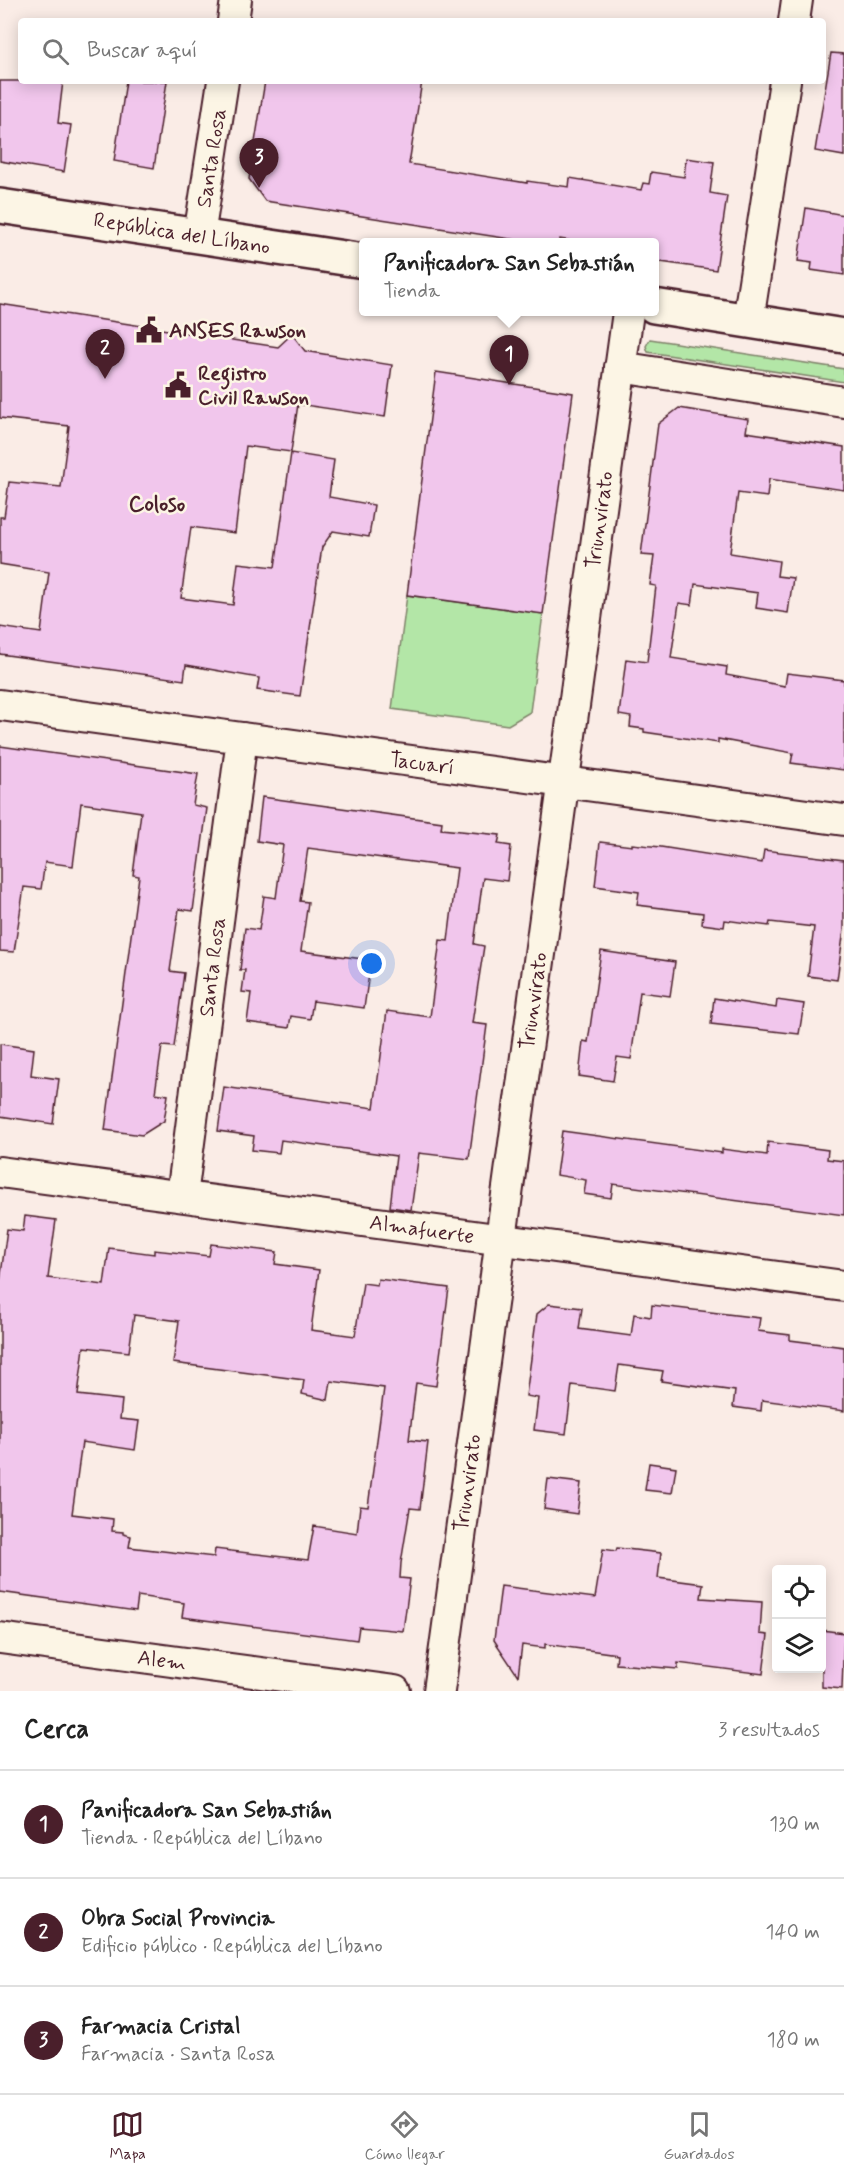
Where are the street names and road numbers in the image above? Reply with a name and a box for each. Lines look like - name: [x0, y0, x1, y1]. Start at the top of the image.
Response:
- street label: Santa Rosa: [190, 107, 234, 210]
- street label: República del Líbano: [92, 206, 272, 262]
- street label: Triunvirato: [579, 470, 621, 571]
- street label: Tacuarí: [388, 746, 456, 782]
- street label: Santa Rosa: [193, 916, 233, 1018]
- street label: Triunvirato: [513, 951, 555, 1052]
- street label: Almafuerte: [368, 1209, 476, 1251]
- street label: Triunvirato: [447, 1433, 489, 1534]
- street label: Alem: [136, 1644, 188, 1678]

